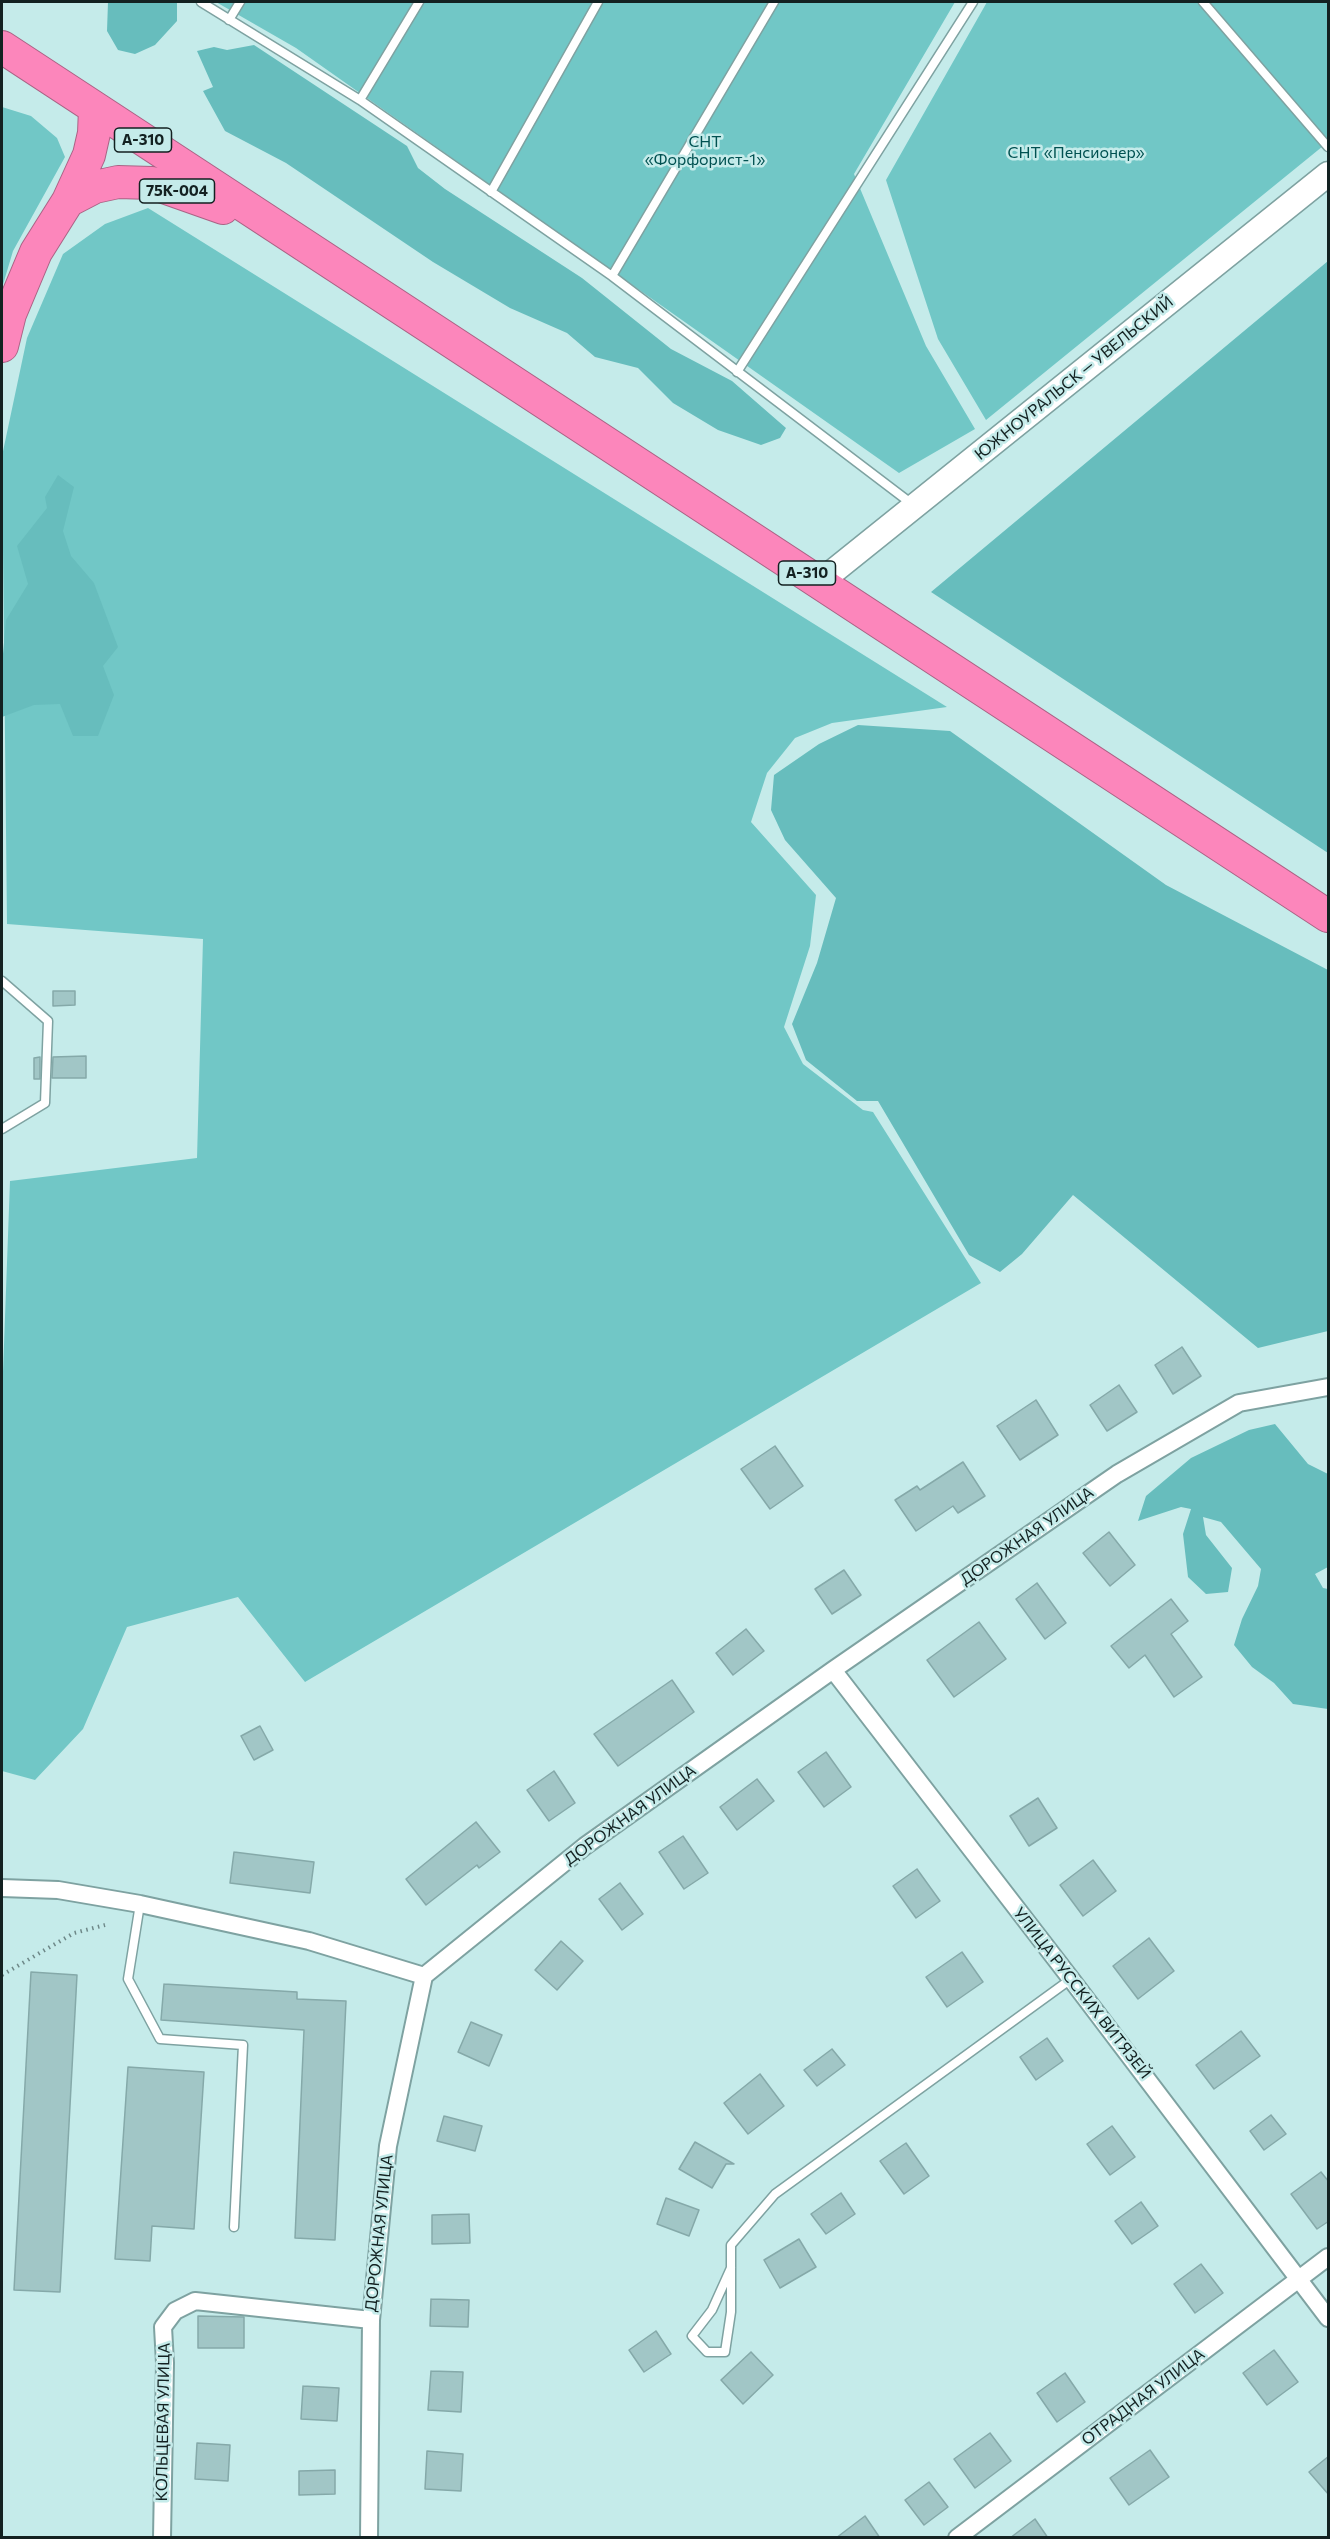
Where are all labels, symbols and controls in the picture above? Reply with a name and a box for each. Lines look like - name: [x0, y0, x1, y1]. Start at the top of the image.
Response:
- road number: А-310: [114, 128, 172, 152]
- park label: СНТ «Форфорист-1»: [645, 132, 765, 170]
- park label: СНТ «Пенсионер»: [1007, 143, 1145, 163]
- road number: 75К-004: [140, 179, 214, 203]
- street label: ЮЖНОУРАЛЬСК — УВЕЛЬСКИЙ: [971, 292, 1177, 464]
- road number: А-310: [778, 561, 836, 585]
- street label: ДОРОЖНАЯ УЛИЦА: [957, 1483, 1097, 1589]
- street label: ДОРОЖНАЯ УЛИЦА: [560, 1761, 700, 1869]
- street label: УЛИЦА РУССКИХ ВИТЯЗЕЙ: [1009, 1903, 1155, 2083]
- street label: ДОРОЖНАЯ УЛИЦА: [361, 2153, 397, 2313]
- street label: КОЛЬЦЕВАЯ УЛИЦА: [152, 2343, 174, 2501]
- street label: ОТРАДНАЯ УЛИЦА: [1078, 2344, 1208, 2450]

